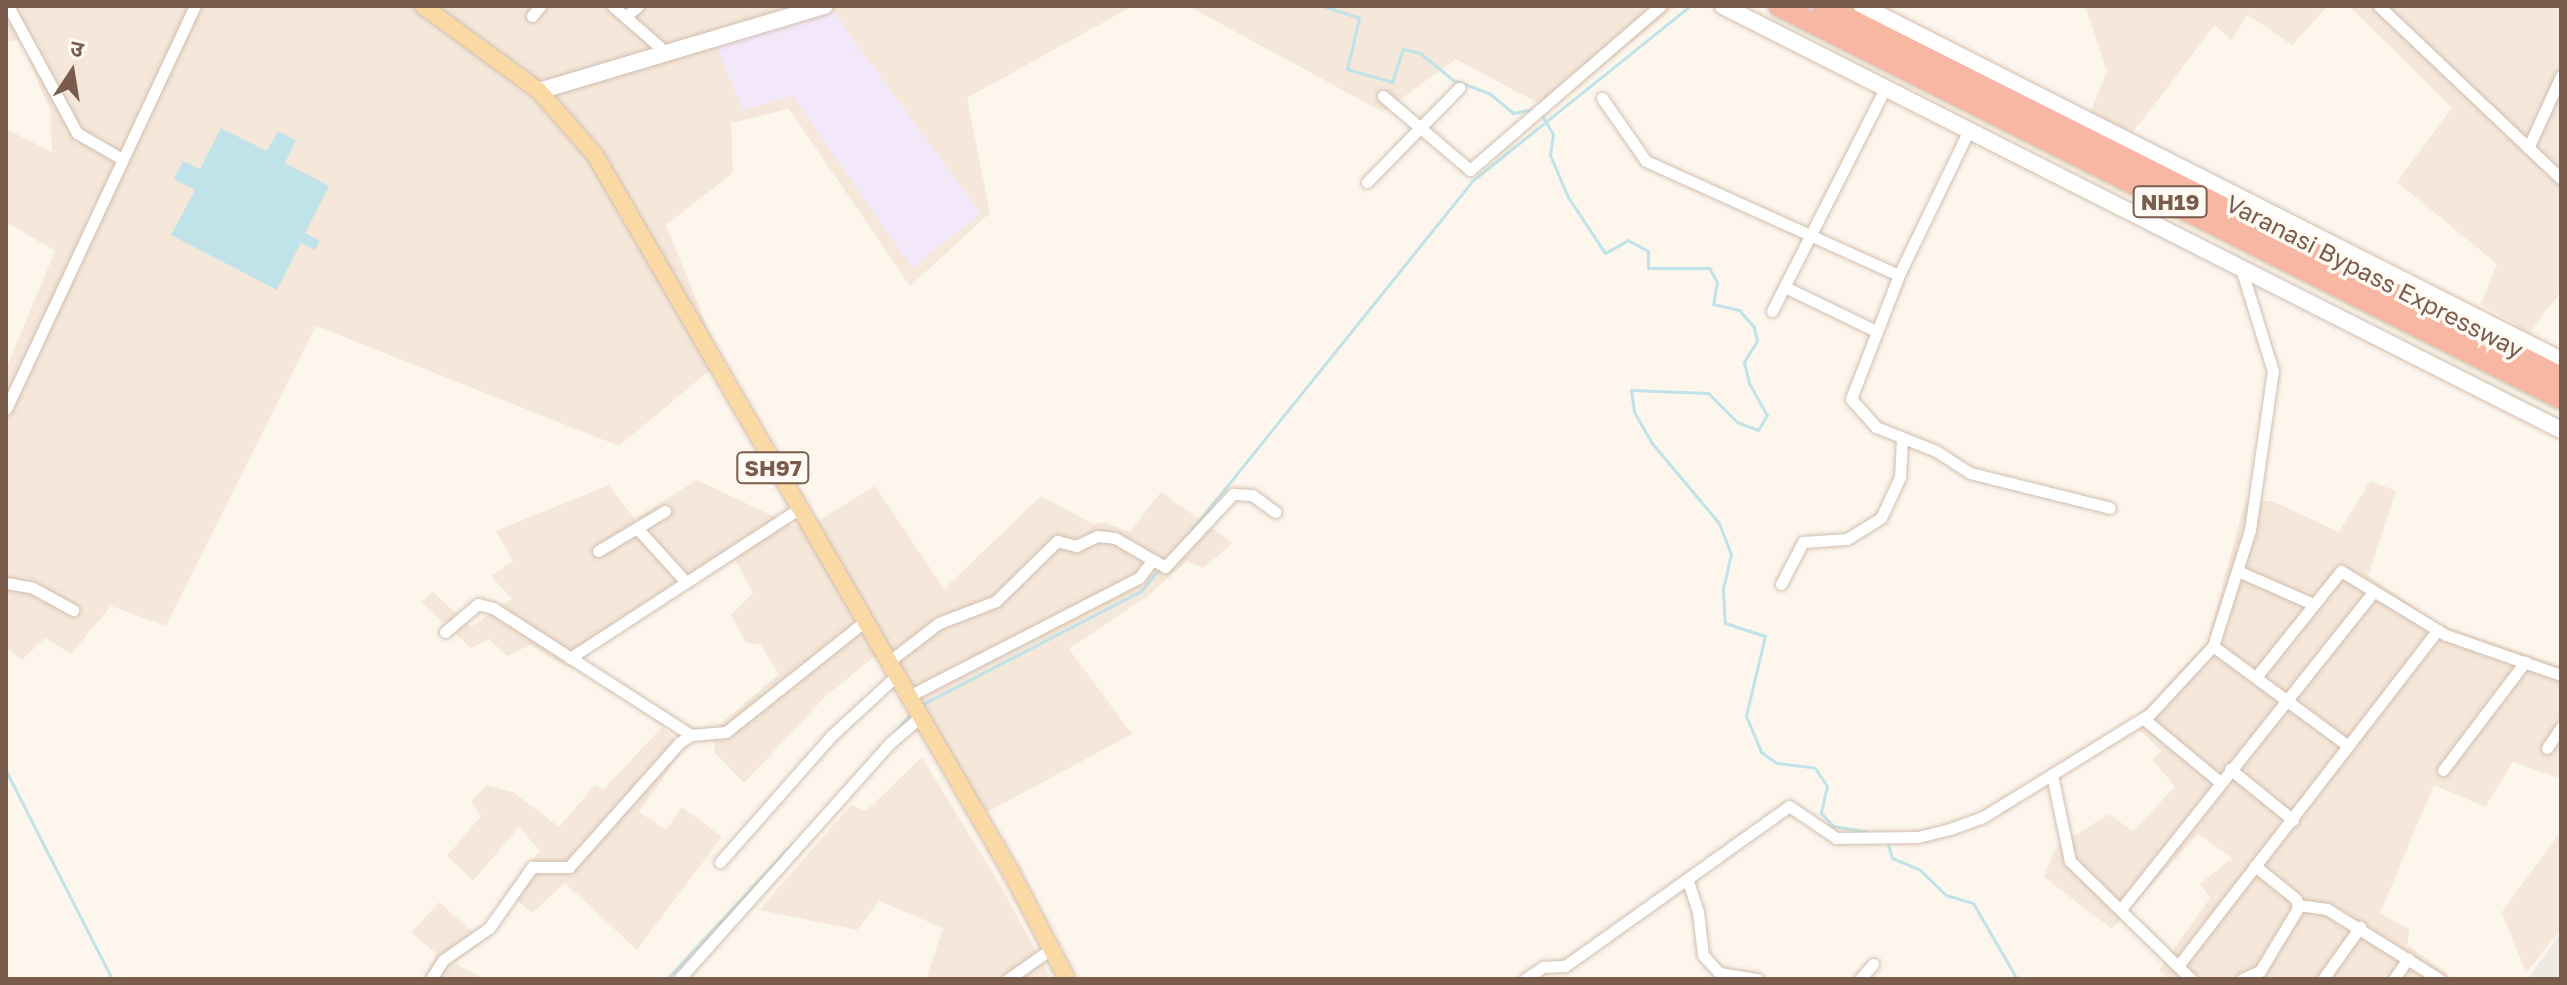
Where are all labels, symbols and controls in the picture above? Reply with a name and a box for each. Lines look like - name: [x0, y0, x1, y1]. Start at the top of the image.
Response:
- north arrow: [32, 32, 112, 112]
- text: उ: [68, 33, 86, 63]
- road number: NH19: [2132, 184, 2208, 220]
- street label: Varanasi Bypass Expressway: [2221, 188, 2529, 364]
- road number: SH97: [735, 450, 811, 486]

